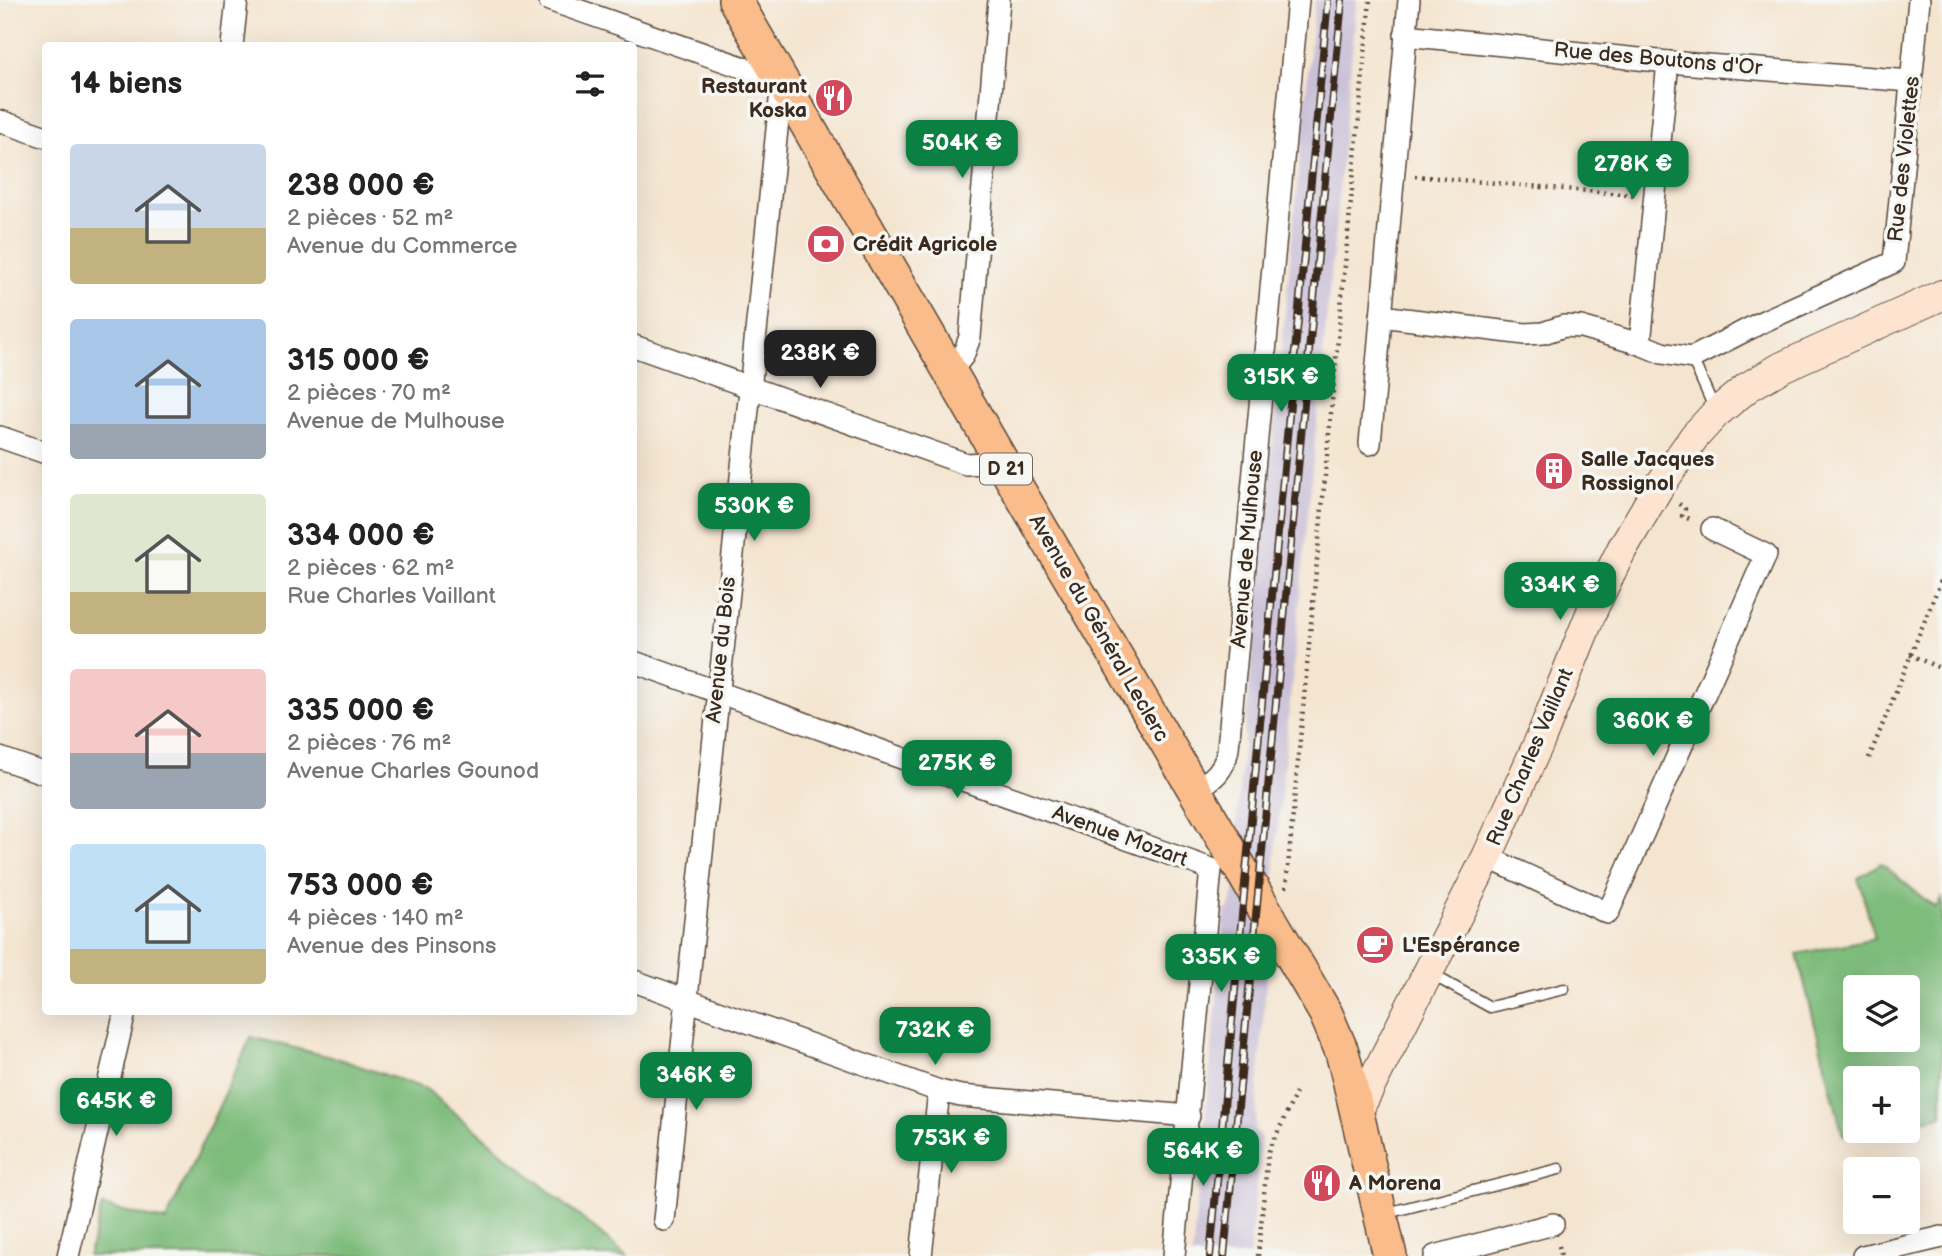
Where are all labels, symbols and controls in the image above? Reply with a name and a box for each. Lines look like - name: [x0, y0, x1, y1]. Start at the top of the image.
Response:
- street label: Rue des Boutons d'Or: [1553, 37, 1764, 81]
- icon: filters: [571, 65, 609, 103]
- text: 14 biens: [70, 66, 182, 102]
- place label: Restaurant Koska: [701, 74, 807, 123]
- street label: Rue des Violettes: [1883, 75, 1925, 243]
- restaurant icon: Restaurant Koska: [813, 77, 855, 119]
- pin: 504K €: [905, 120, 1019, 180]
- text: 504K €: [922, 129, 1002, 157]
- pin: 278K €: [1576, 142, 1690, 201]
- text: 278K €: [1594, 150, 1672, 178]
- text: 238 000 €: [287, 168, 435, 204]
- icon: home: [126, 172, 210, 256]
- text: 2 pièces · 52 m²: [287, 204, 454, 232]
- bank icon: Crédit Agricole: [805, 223, 847, 265]
- text: Avenue du Commerce: [287, 232, 517, 260]
- place label: Crédit Agricole: [853, 232, 997, 257]
- pin: 238K €: [763, 330, 877, 390]
- text: 238K €: [780, 339, 860, 367]
- text: 315 000 €: [287, 343, 429, 379]
- icon: home: [126, 347, 210, 431]
- pin: 315K €: [1224, 354, 1338, 414]
- text: 315K €: [1243, 363, 1319, 391]
- text: 2 pièces · 70 m²: [287, 379, 451, 407]
- text: Avenue de Mulhouse: [287, 407, 505, 435]
- place label: Salle Jacques Rossignol: [1581, 447, 1714, 496]
- street label: Avenue de Mulhouse: [1226, 449, 1268, 649]
- building icon: Salle Jacques Rossignol: [1533, 450, 1575, 492]
- road number: D 21: [980, 454, 1032, 484]
- pin: 530K €: [697, 484, 811, 543]
- text: 530K €: [714, 492, 794, 520]
- street label: Avenue du Général Leclerc: [1024, 510, 1174, 746]
- text: 334 000 €: [287, 518, 435, 554]
- icon: home: [126, 522, 210, 606]
- text: 2 pièces · 62 m²: [287, 554, 454, 582]
- pin: 334K €: [1503, 562, 1617, 622]
- text: 334K €: [1520, 571, 1600, 599]
- street label: Avenue du Bois: [701, 576, 741, 724]
- text: Rue Charles Vaillant: [287, 582, 496, 610]
- street label: Rue Charles Vaillant: [1481, 664, 1579, 850]
- text: 335 000 €: [287, 693, 434, 729]
- icon: home: [126, 697, 210, 781]
- pin: 360K €: [1596, 698, 1710, 758]
- text: 360K €: [1613, 707, 1693, 735]
- text: 2 pièces · 76 m²: [287, 729, 452, 757]
- pin: 275K €: [900, 740, 1014, 800]
- text: 275K €: [918, 749, 996, 777]
- text: Avenue Charles Gounod: [287, 757, 539, 785]
- street label: Avenue Mozart: [1049, 800, 1191, 872]
- text: 753 000 €: [287, 868, 433, 904]
- icon: home: [126, 872, 210, 956]
- text: 4 pièces · 140 m²: [287, 904, 464, 932]
- cafe icon: L'Espérance: [1354, 924, 1396, 966]
- text: Avenue des Pinsons: [287, 932, 496, 960]
- place label: L'Espérance: [1402, 933, 1520, 958]
- pin: 335K €: [1164, 934, 1278, 994]
- text: 335K €: [1181, 943, 1261, 971]
- map controls: [1843, 975, 1920, 1234]
- button: layers: [1843, 975, 1920, 1052]
- pin: 732K €: [878, 1007, 992, 1067]
- text: 732K €: [895, 1016, 975, 1044]
- pin: 346K €: [639, 1052, 753, 1112]
- text: 346K €: [656, 1061, 736, 1089]
- button: +: [1843, 1066, 1920, 1143]
- pin: 645K €: [59, 1078, 173, 1138]
- text: 645K €: [76, 1087, 156, 1115]
- pin: 753K €: [894, 1116, 1008, 1175]
- text: 753K €: [912, 1124, 990, 1152]
- pin: 564K €: [1146, 1128, 1260, 1188]
- text: 564K €: [1163, 1137, 1243, 1165]
- button: −: [1843, 1157, 1920, 1234]
- restaurant icon: A Morena: [1301, 1162, 1343, 1204]
- place label: A Morena: [1348, 1171, 1441, 1196]

